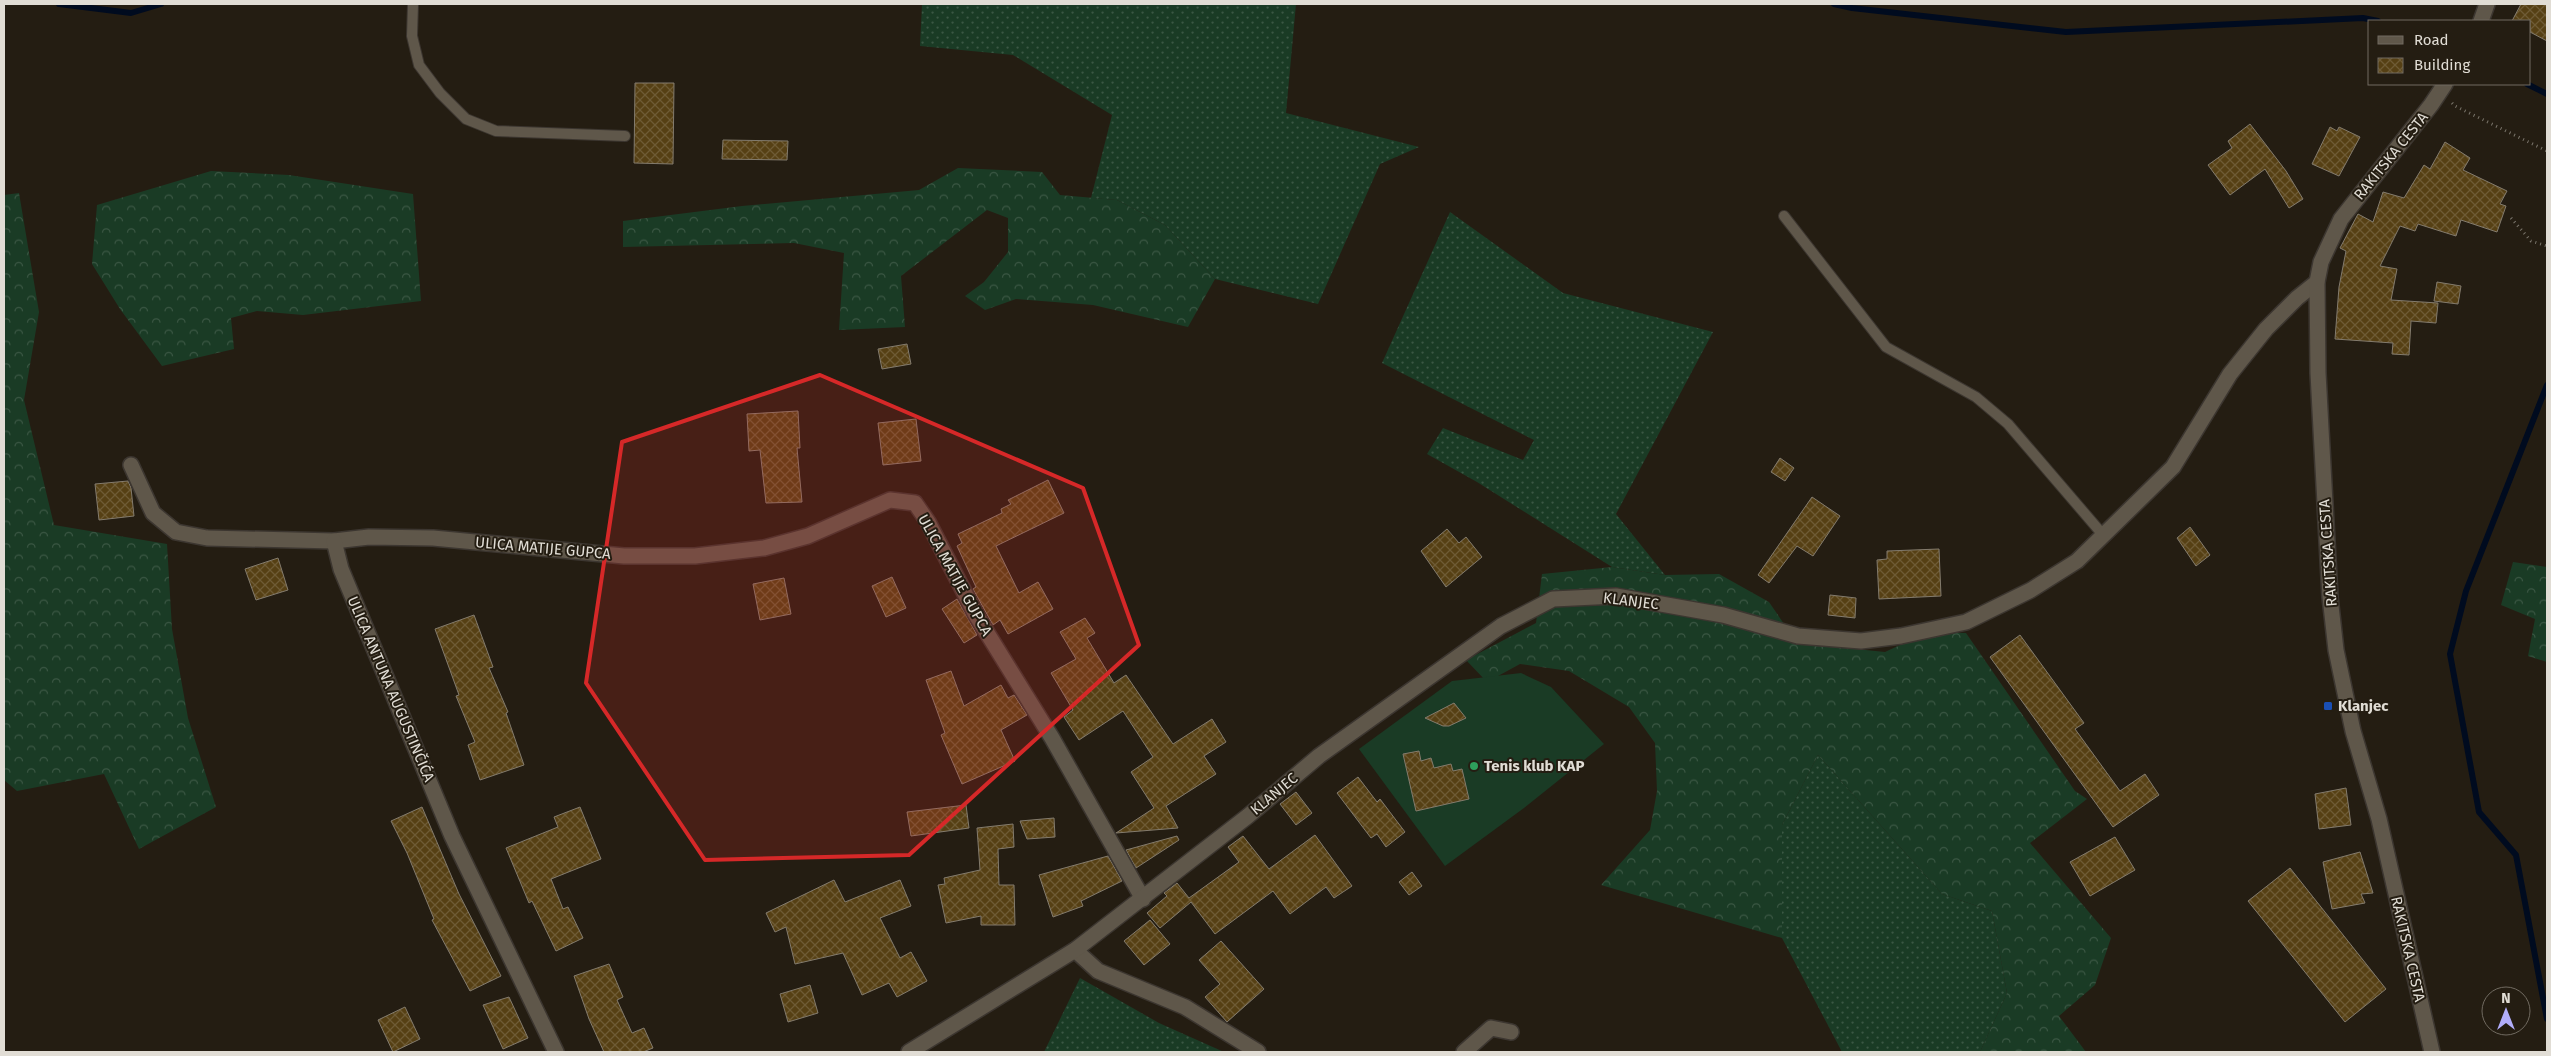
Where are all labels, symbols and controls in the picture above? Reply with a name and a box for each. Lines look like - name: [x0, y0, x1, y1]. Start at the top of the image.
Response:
- legend: [2368, 20, 2531, 85]
- text: Road: [2414, 31, 2449, 49]
- text: Building: [2414, 56, 2470, 74]
- street label: RAKITSKA CESTA: [2350, 108, 2432, 204]
- street label: RAKITSKA CESTA: [2315, 498, 2341, 607]
- street label: ULICA MATIJE GUPCA: [914, 511, 996, 639]
- street label: ULICA MATIJE GUPCA: [474, 533, 612, 563]
- street label: KLANJEC: [1602, 589, 1660, 613]
- street label: ULICA ANTUNA AUGUSTINČIĆA: [344, 593, 438, 785]
- place label: Klanjec: [2338, 697, 2389, 715]
- marker: Klanjec: [2322, 700, 2334, 712]
- place label: Tenis klub KAP: [1484, 757, 1584, 775]
- marker: Tenis klub KAP: [1468, 760, 1480, 772]
- street label: KLANJEC: [1247, 769, 1302, 819]
- street label: RAKITSKA CESTA: [2387, 895, 2429, 1004]
- north arrow: [2481, 986, 2531, 1036]
- text: N: [2501, 990, 2511, 1007]

